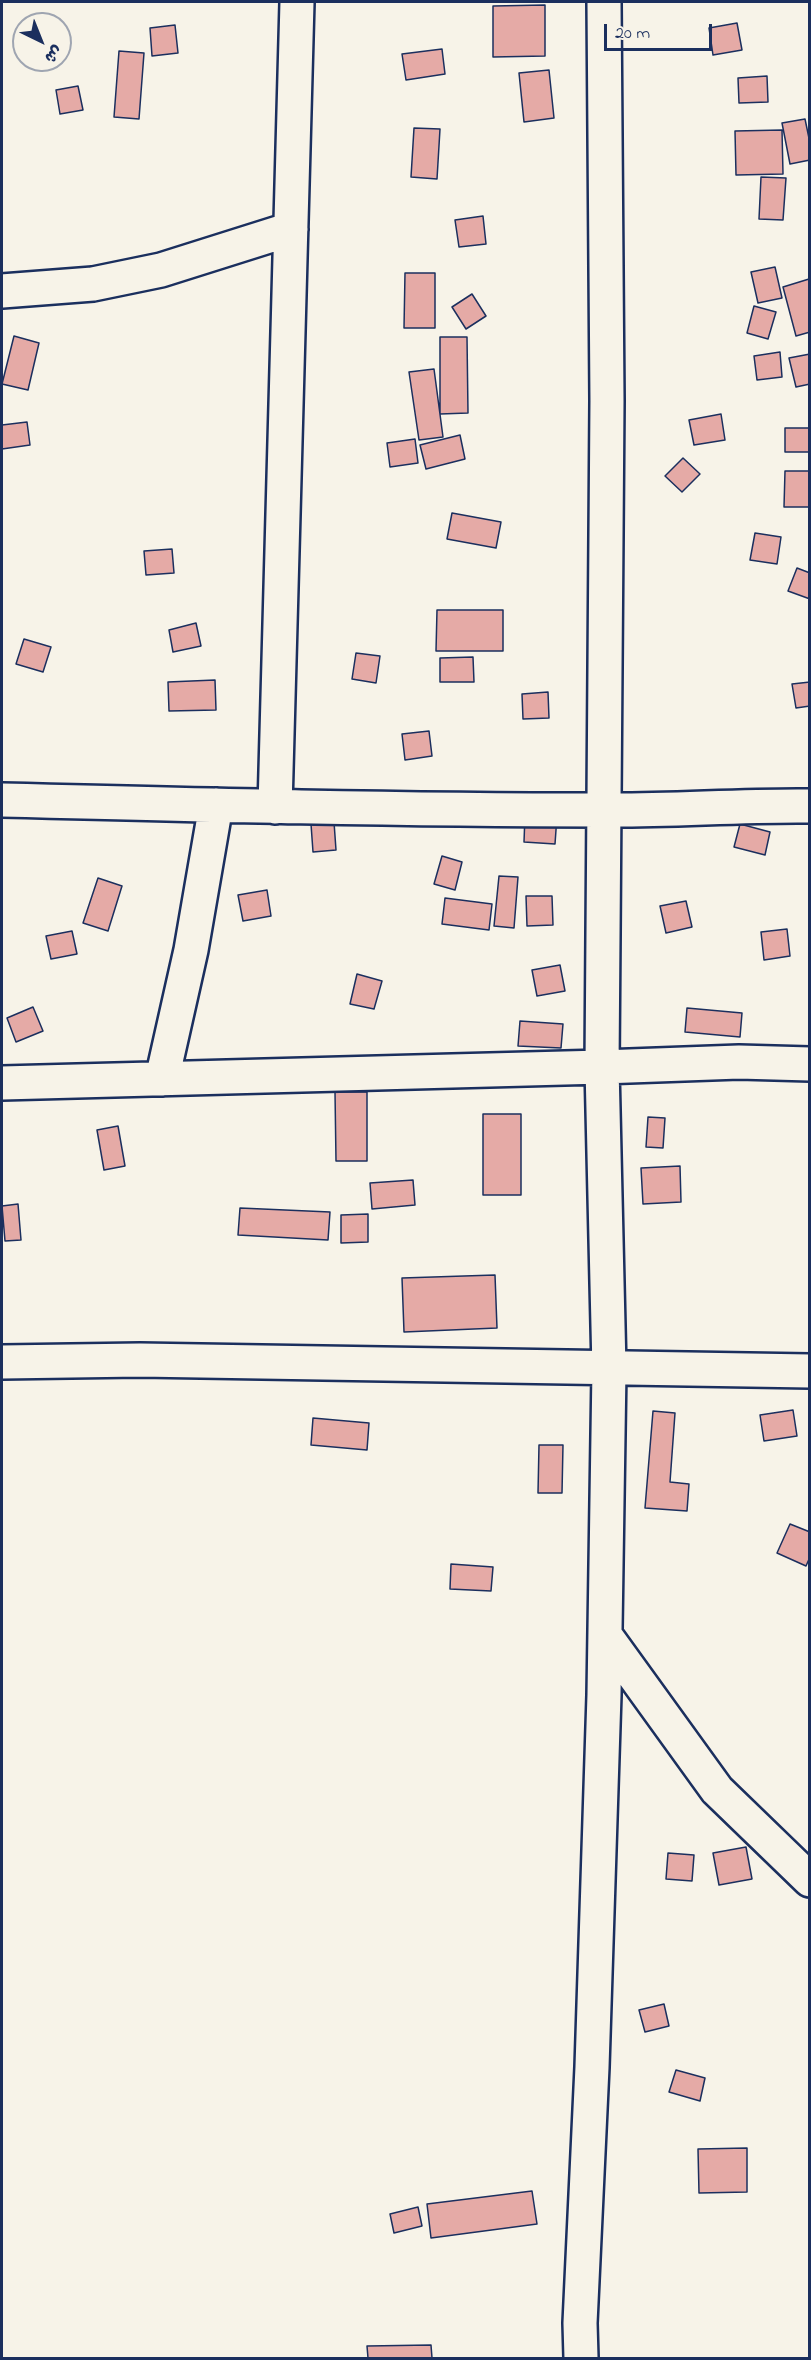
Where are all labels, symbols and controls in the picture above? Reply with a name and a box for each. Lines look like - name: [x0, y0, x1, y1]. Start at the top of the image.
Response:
- north arrow: [12, 12, 72, 72]
- scale bar: [607, 12, 715, 50]
- text: 20 m: [615, 21, 650, 47]
- text: ش: [38, 39, 68, 68]

